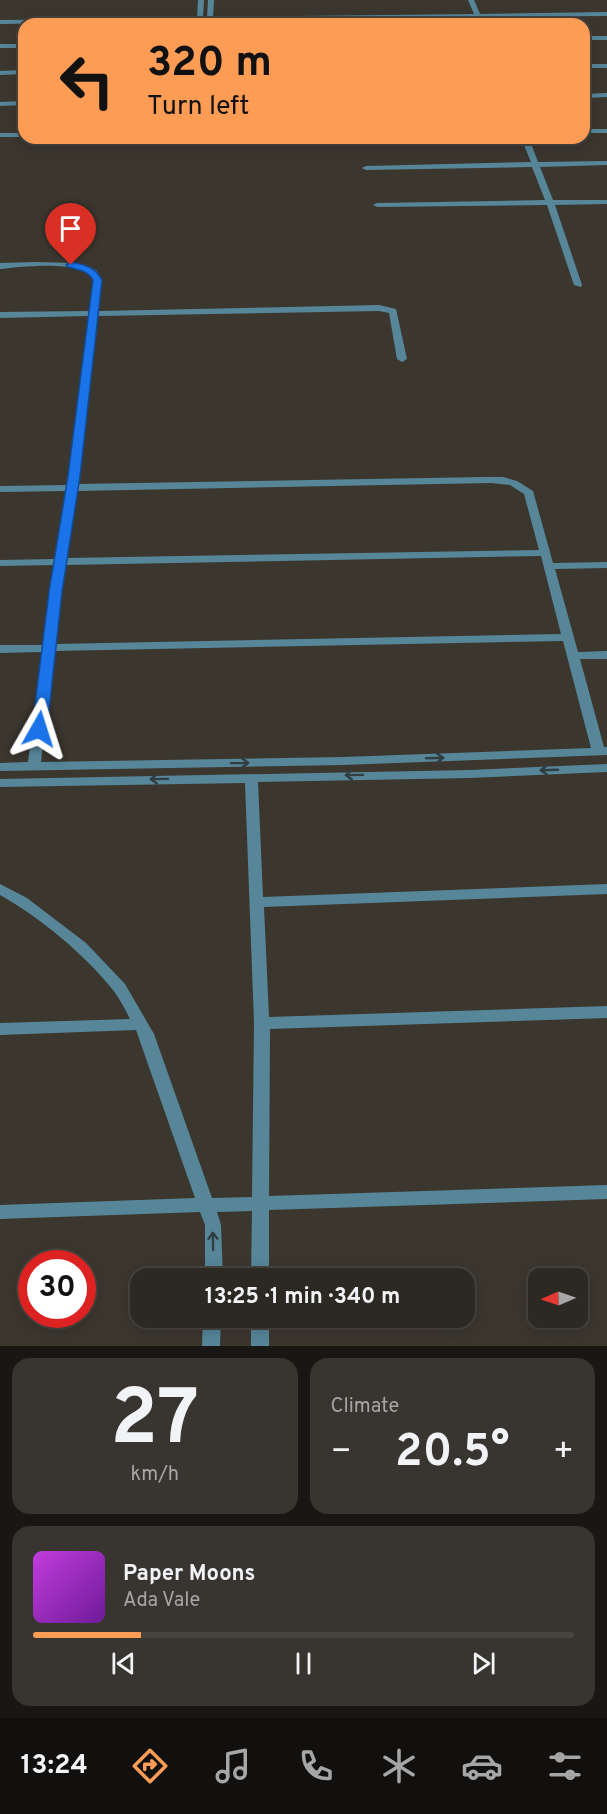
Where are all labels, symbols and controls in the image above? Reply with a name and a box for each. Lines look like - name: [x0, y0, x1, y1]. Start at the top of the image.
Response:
- text: 320 m: [147, 38, 272, 91]
- icon: left: [48, 42, 126, 120]
- text: Turn left: [147, 90, 249, 124]
- pin: [45, 203, 96, 265]
- icon: arrive: [54, 212, 87, 245]
- position arrow: [7, 697, 71, 761]
- one-way arrow: [424, 752, 444, 764]
- one-way arrow: [229, 757, 249, 769]
- one-way arrow: [539, 765, 559, 776]
- one-way arrow: [344, 770, 364, 781]
- one-way arrow: [149, 774, 169, 785]
- one-way arrow: [207, 1232, 219, 1252]
- speed limit sign: 30: [18, 1250, 96, 1328]
- north arrow: [528, 1268, 588, 1328]
- map controls: [528, 1268, 588, 1328]
- text: 13:25 · 1 min · 340 m: [205, 1284, 400, 1311]
- text: 27: [110, 1373, 199, 1472]
- text: Climate: [331, 1394, 399, 1420]
- text: 20.5°: [395, 1425, 509, 1482]
- text: −: [331, 1432, 352, 1474]
- text: +: [553, 1432, 574, 1474]
- text: km/h: [130, 1462, 179, 1488]
- text: Paper Moons: [123, 1561, 255, 1588]
- text: Ada Vale: [123, 1588, 200, 1614]
- icon: previous: [107, 1647, 140, 1680]
- icon: pause: [287, 1647, 320, 1680]
- icon: next: [467, 1647, 500, 1680]
- icon: directions: [129, 1745, 171, 1787]
- icon: music: [212, 1745, 254, 1787]
- icon: phone: [295, 1745, 337, 1787]
- icon: climate: [378, 1745, 420, 1787]
- icon: car: [461, 1745, 503, 1787]
- icon: filters: [544, 1745, 586, 1787]
- text: 13:24: [21, 1749, 88, 1783]

